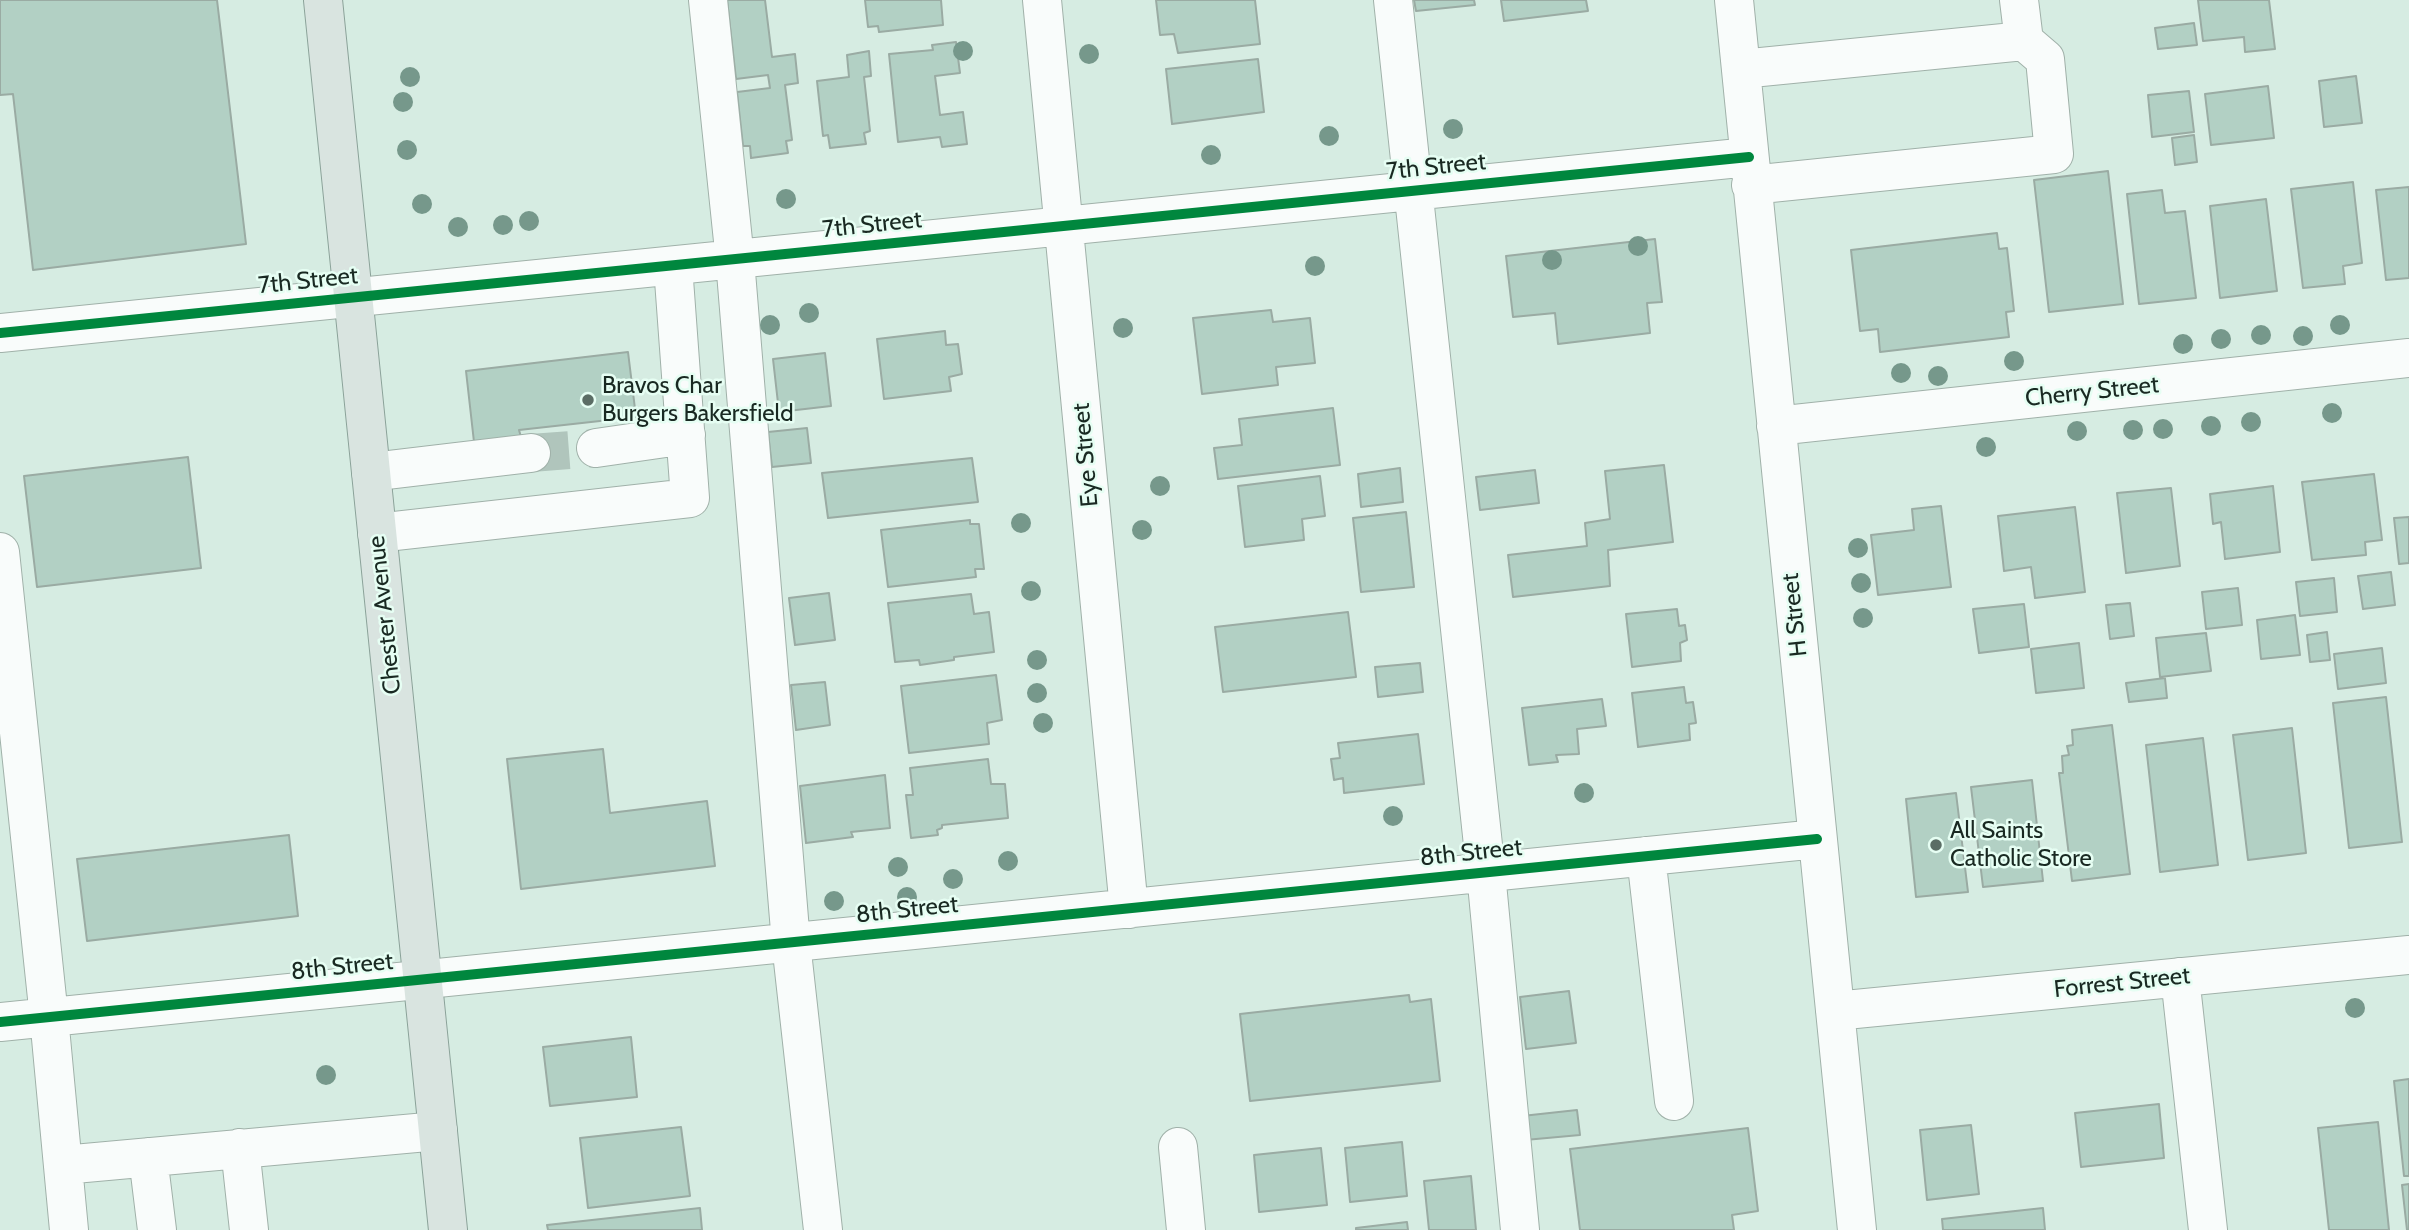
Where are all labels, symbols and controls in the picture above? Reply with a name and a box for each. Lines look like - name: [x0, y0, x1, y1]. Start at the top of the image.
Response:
- street label: 7th Street: [1385, 147, 1487, 187]
- street label: 7th Street: [821, 205, 923, 245]
- street label: 7th Street: [257, 261, 359, 301]
- street label: Cherry Street: [2024, 371, 2160, 413]
- place label: Bravos Char Burgers Bakersfield: [602, 372, 793, 428]
- marker: Bravos Char Burgers Bakersfield: [580, 392, 596, 408]
- street label: Eye Street: [1067, 402, 1105, 508]
- street label: Chester Avenue: [362, 534, 408, 696]
- street label: H Street: [1776, 572, 1814, 658]
- place label: All Saints Catholic Store: [1950, 817, 2092, 873]
- street label: 8th Street: [1418, 833, 1524, 873]
- marker: All Saints Catholic Store: [1928, 837, 1944, 853]
- street label: 8th Street: [854, 890, 960, 930]
- street label: 8th Street: [289, 947, 395, 987]
- street label: Forrest Street: [2052, 962, 2192, 1004]

